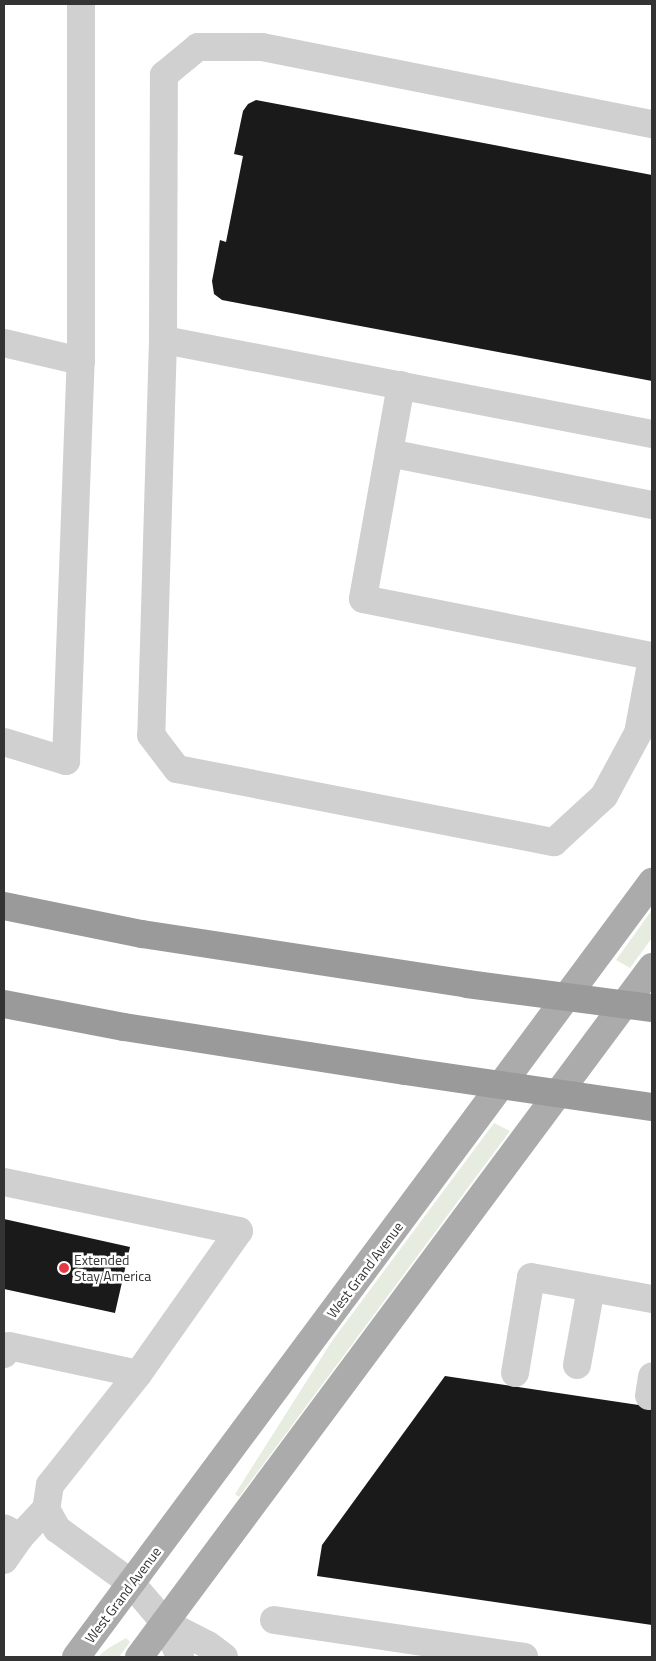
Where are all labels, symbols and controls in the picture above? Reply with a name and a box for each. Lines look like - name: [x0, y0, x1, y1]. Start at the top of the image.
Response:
- street label: West Grand Avenue: [323, 1219, 407, 1321]
- place label: Extended Stay America: [74, 1252, 151, 1284]
- marker: Extended Stay America: [58, 1262, 70, 1274]
- street label: West Grand Avenue: [81, 1544, 165, 1646]

